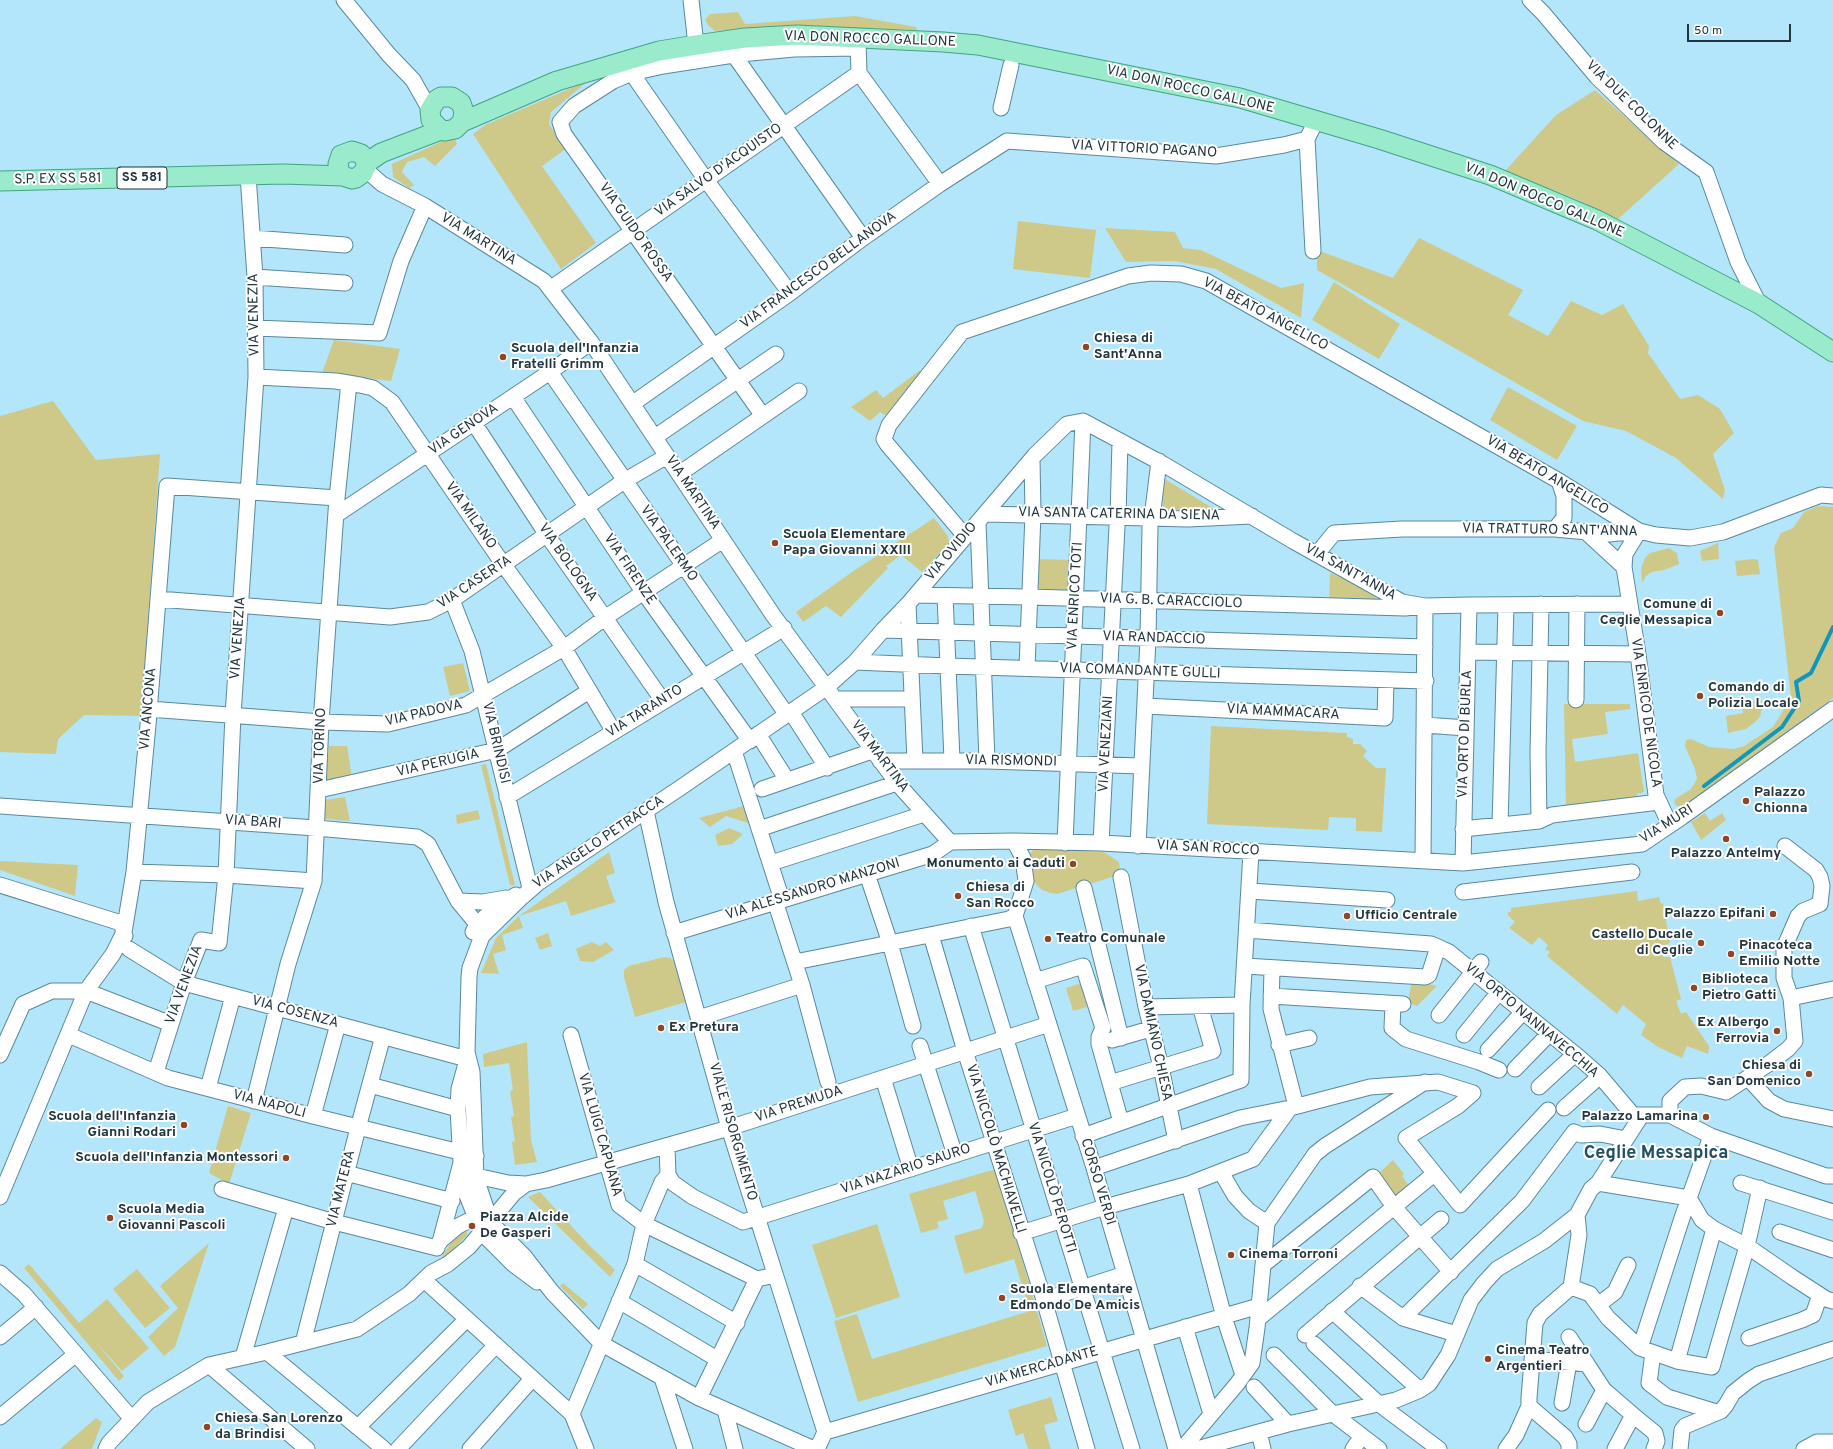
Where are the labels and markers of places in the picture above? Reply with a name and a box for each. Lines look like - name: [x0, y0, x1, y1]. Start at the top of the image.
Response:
- place label: Chiesa di Sant'Anna: [1094, 331, 1162, 364]
- place label: Scuola dell'Infanzia Fratelli Grimm: [511, 341, 639, 374]
- marker: Chiesa di Sant'Anna: [1081, 342, 1091, 352]
- marker: Scuola dell'Infanzia Fratelli Grimm: [498, 352, 508, 362]
- place label: Scuola Elementare Papa Giovanni XXIII: [783, 527, 911, 560]
- marker: Scuola Elementare Papa Giovanni XXIII: [770, 538, 780, 548]
- place label: Comune di Ceglie Messapica: [1600, 597, 1712, 630]
- marker: Comune di Ceglie Messapica: [1715, 608, 1725, 618]
- place label: Comando di Polizia Locale: [1708, 680, 1799, 712]
- marker: Comando di Polizia Locale: [1695, 691, 1705, 701]
- place label: Palazzo Chionna: [1754, 785, 1807, 818]
- marker: Palazzo Chionna: [1741, 796, 1751, 806]
- marker: Palazzo Antelmy: [1721, 834, 1731, 844]
- place label: Palazzo Antelmy: [1671, 846, 1781, 862]
- place label: Monumento ai Caduti: [927, 856, 1065, 872]
- marker: Monumento ai Caduti: [1068, 859, 1078, 869]
- place label: Chiesa di San Rocco: [966, 880, 1035, 912]
- marker: Chiesa di San Rocco: [953, 891, 963, 901]
- place label: Palazzo Epifani: [1664, 906, 1765, 922]
- place label: Ufficio Centrale: [1355, 908, 1457, 924]
- marker: Palazzo Epifani: [1768, 909, 1778, 919]
- marker: Ufficio Centrale: [1342, 911, 1352, 921]
- place label: Castello Ducale di Ceglie: [1592, 927, 1693, 960]
- place label: Teatro Comunale: [1056, 931, 1166, 947]
- marker: Teatro Comunale: [1043, 934, 1053, 944]
- marker: Castello Ducale di Ceglie: [1696, 938, 1706, 948]
- place label: Pinacoteca Emilio Notte: [1739, 938, 1820, 970]
- marker: Pinacoteca Emilio Notte: [1726, 949, 1736, 959]
- place label: Biblioteca Pietro Gatti: [1702, 972, 1776, 1004]
- marker: Biblioteca Pietro Gatti: [1689, 983, 1699, 993]
- place label: Ex Albergo Ferrovia: [1697, 1015, 1769, 1048]
- place label: Ex Pretura: [669, 1020, 739, 1036]
- marker: Ex Pretura: [656, 1023, 666, 1033]
- marker: Ex Albergo Ferrovia: [1772, 1026, 1782, 1036]
- place label: Chiesa di San Domenico: [1707, 1058, 1801, 1090]
- marker: Chiesa di San Domenico: [1804, 1069, 1814, 1079]
- place label: Scuola dell'Infanzia Gianni Rodari: [48, 1109, 176, 1142]
- place label: Palazzo Lamarina: [1581, 1109, 1698, 1125]
- marker: Palazzo Lamarina: [1701, 1112, 1711, 1122]
- marker: Scuola dell'Infanzia Gianni Rodari: [179, 1120, 189, 1130]
- place label: Scuola dell'Infanzia Montessori: [75, 1150, 278, 1166]
- marker: Scuola dell'Infanzia Montessori: [281, 1153, 291, 1163]
- place label: Scuola Media Giovanni Pascoli: [118, 1202, 225, 1234]
- place label: Piazza Alcide De Gasperi: [480, 1210, 569, 1242]
- marker: Scuola Media Giovanni Pascoli: [105, 1213, 115, 1223]
- marker: Piazza Alcide De Gasperi: [467, 1221, 477, 1231]
- place label: Cinema Torroni: [1239, 1247, 1338, 1263]
- marker: Cinema Torroni: [1226, 1250, 1236, 1260]
- place label: Scuola Elementare Edmondo De Amicis: [1010, 1282, 1140, 1314]
- marker: Scuola Elementare Edmondo De Amicis: [997, 1293, 1007, 1303]
- place label: Cinema Teatro Argentieri: [1496, 1343, 1590, 1376]
- marker: Cinema Teatro Argentieri: [1483, 1354, 1493, 1364]
- place label: Chiesa San Lorenzo da Brindisi: [215, 1411, 343, 1444]
- marker: Chiesa San Lorenzo da Brindisi: [202, 1422, 212, 1432]

